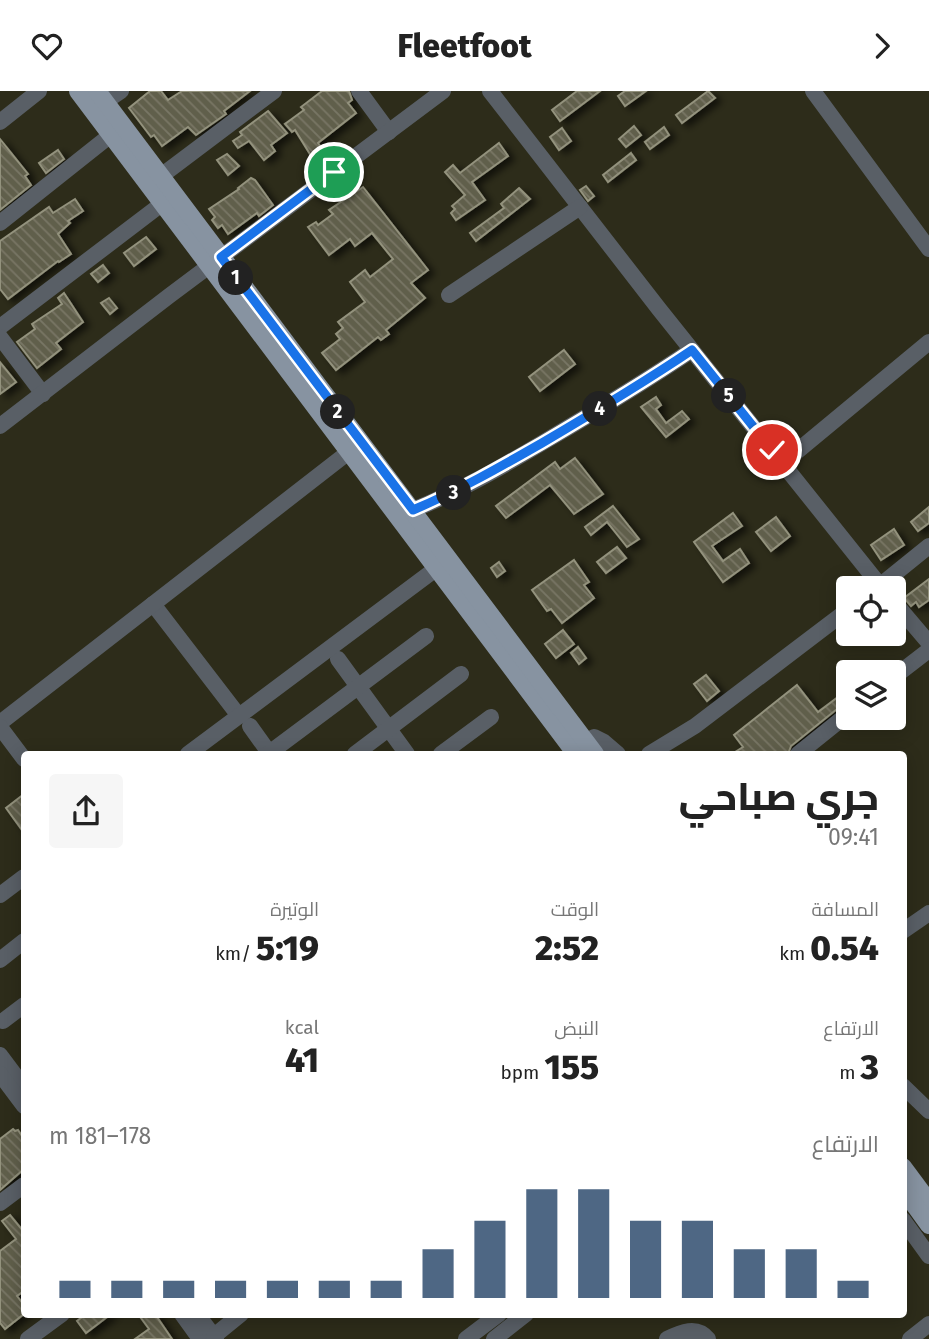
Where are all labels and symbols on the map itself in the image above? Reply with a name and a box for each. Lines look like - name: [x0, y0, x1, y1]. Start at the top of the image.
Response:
- pin: [304, 142, 364, 202]
- pin: 1: [218, 261, 254, 295]
- pin: 5: [712, 379, 746, 413]
- pin: 4: [582, 391, 618, 427]
- pin: 2: [320, 395, 356, 429]
- pin: [742, 420, 802, 480]
- pin: 3: [436, 475, 472, 511]

